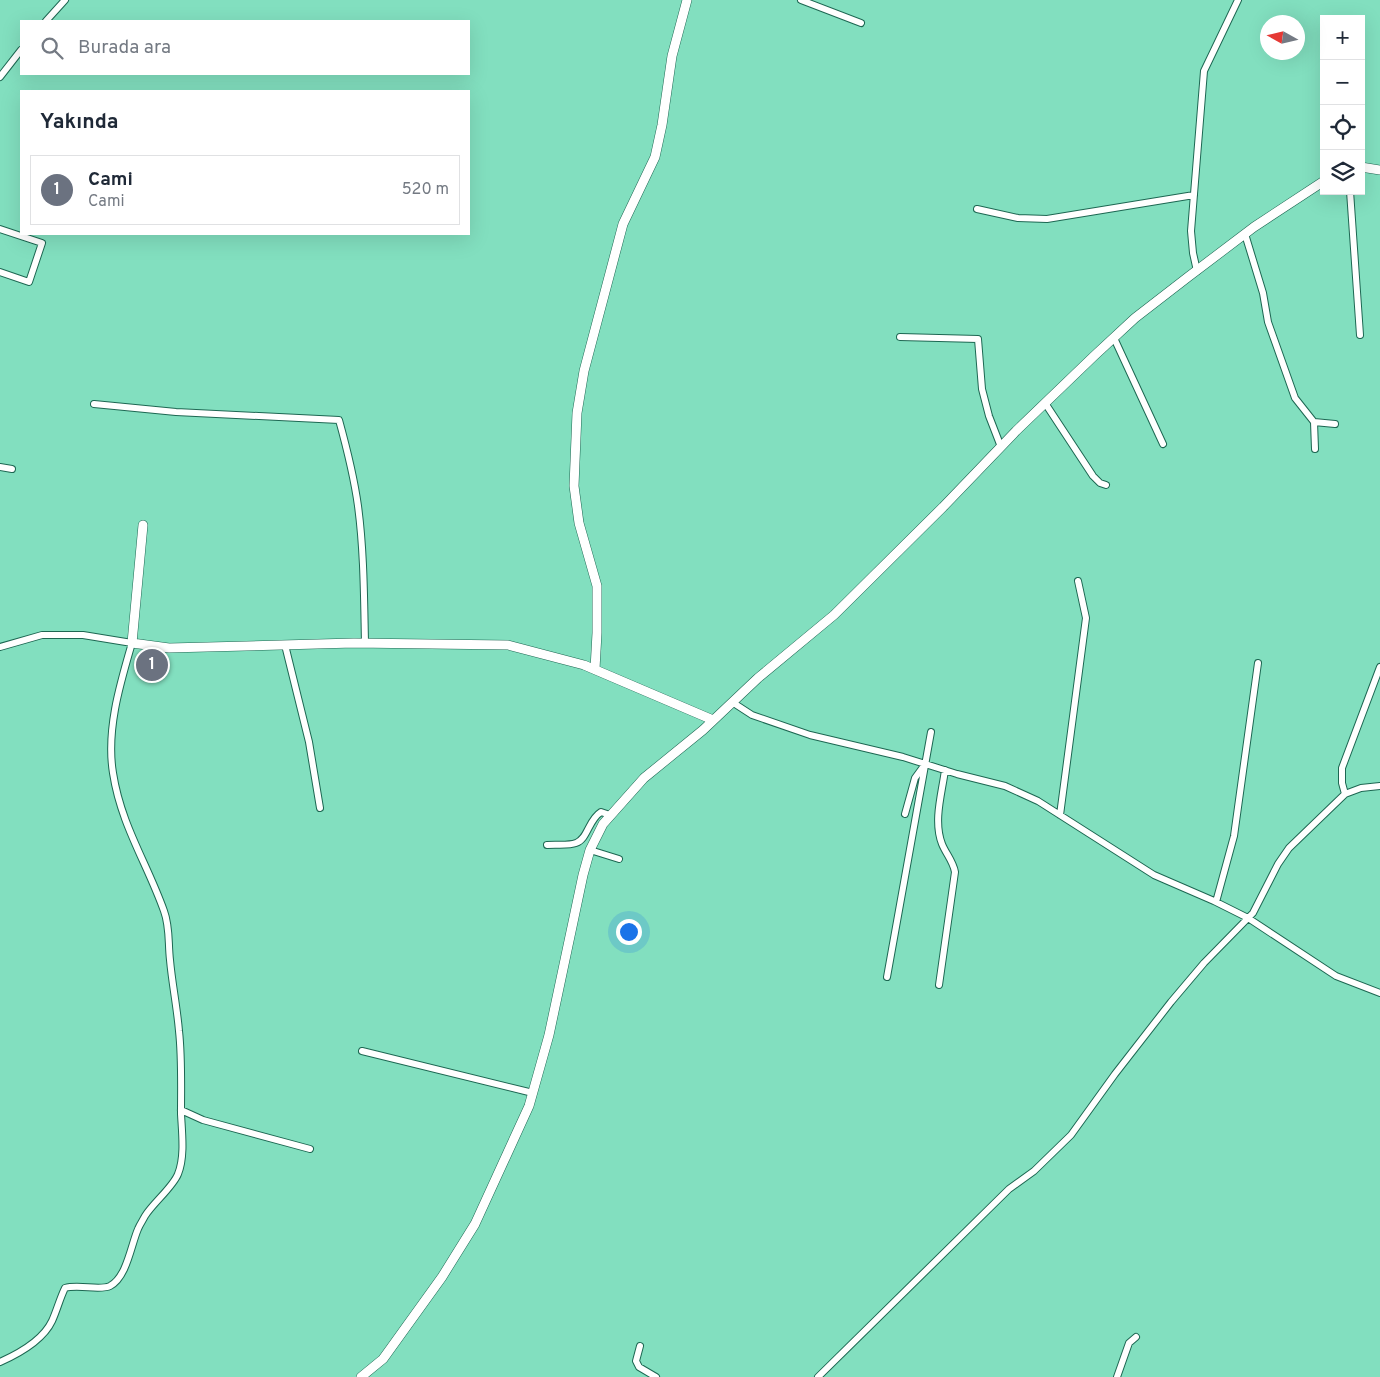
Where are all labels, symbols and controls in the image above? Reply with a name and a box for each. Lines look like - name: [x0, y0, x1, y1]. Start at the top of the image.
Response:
- north arrow: [1260, 15, 1305, 60]
- map controls: [1320, 15, 1365, 195]
- button: +: [1320, 15, 1365, 60]
- search box: [20, 20, 470, 75]
- icon: search: [38, 34, 66, 62]
- text: Burada ara: [78, 36, 171, 60]
- button: −: [1320, 60, 1365, 105]
- button: locate: [1320, 105, 1365, 150]
- text: Yakında: [40, 109, 119, 136]
- button: layers: [1320, 150, 1365, 195]
- text: Cami: [88, 168, 133, 192]
- text: 1: [54, 180, 60, 200]
- text: 520 m: [402, 180, 449, 200]
- text: Cami: [88, 192, 125, 212]
- pin: 1: [136, 646, 168, 684]
- your location: [616, 919, 642, 945]

